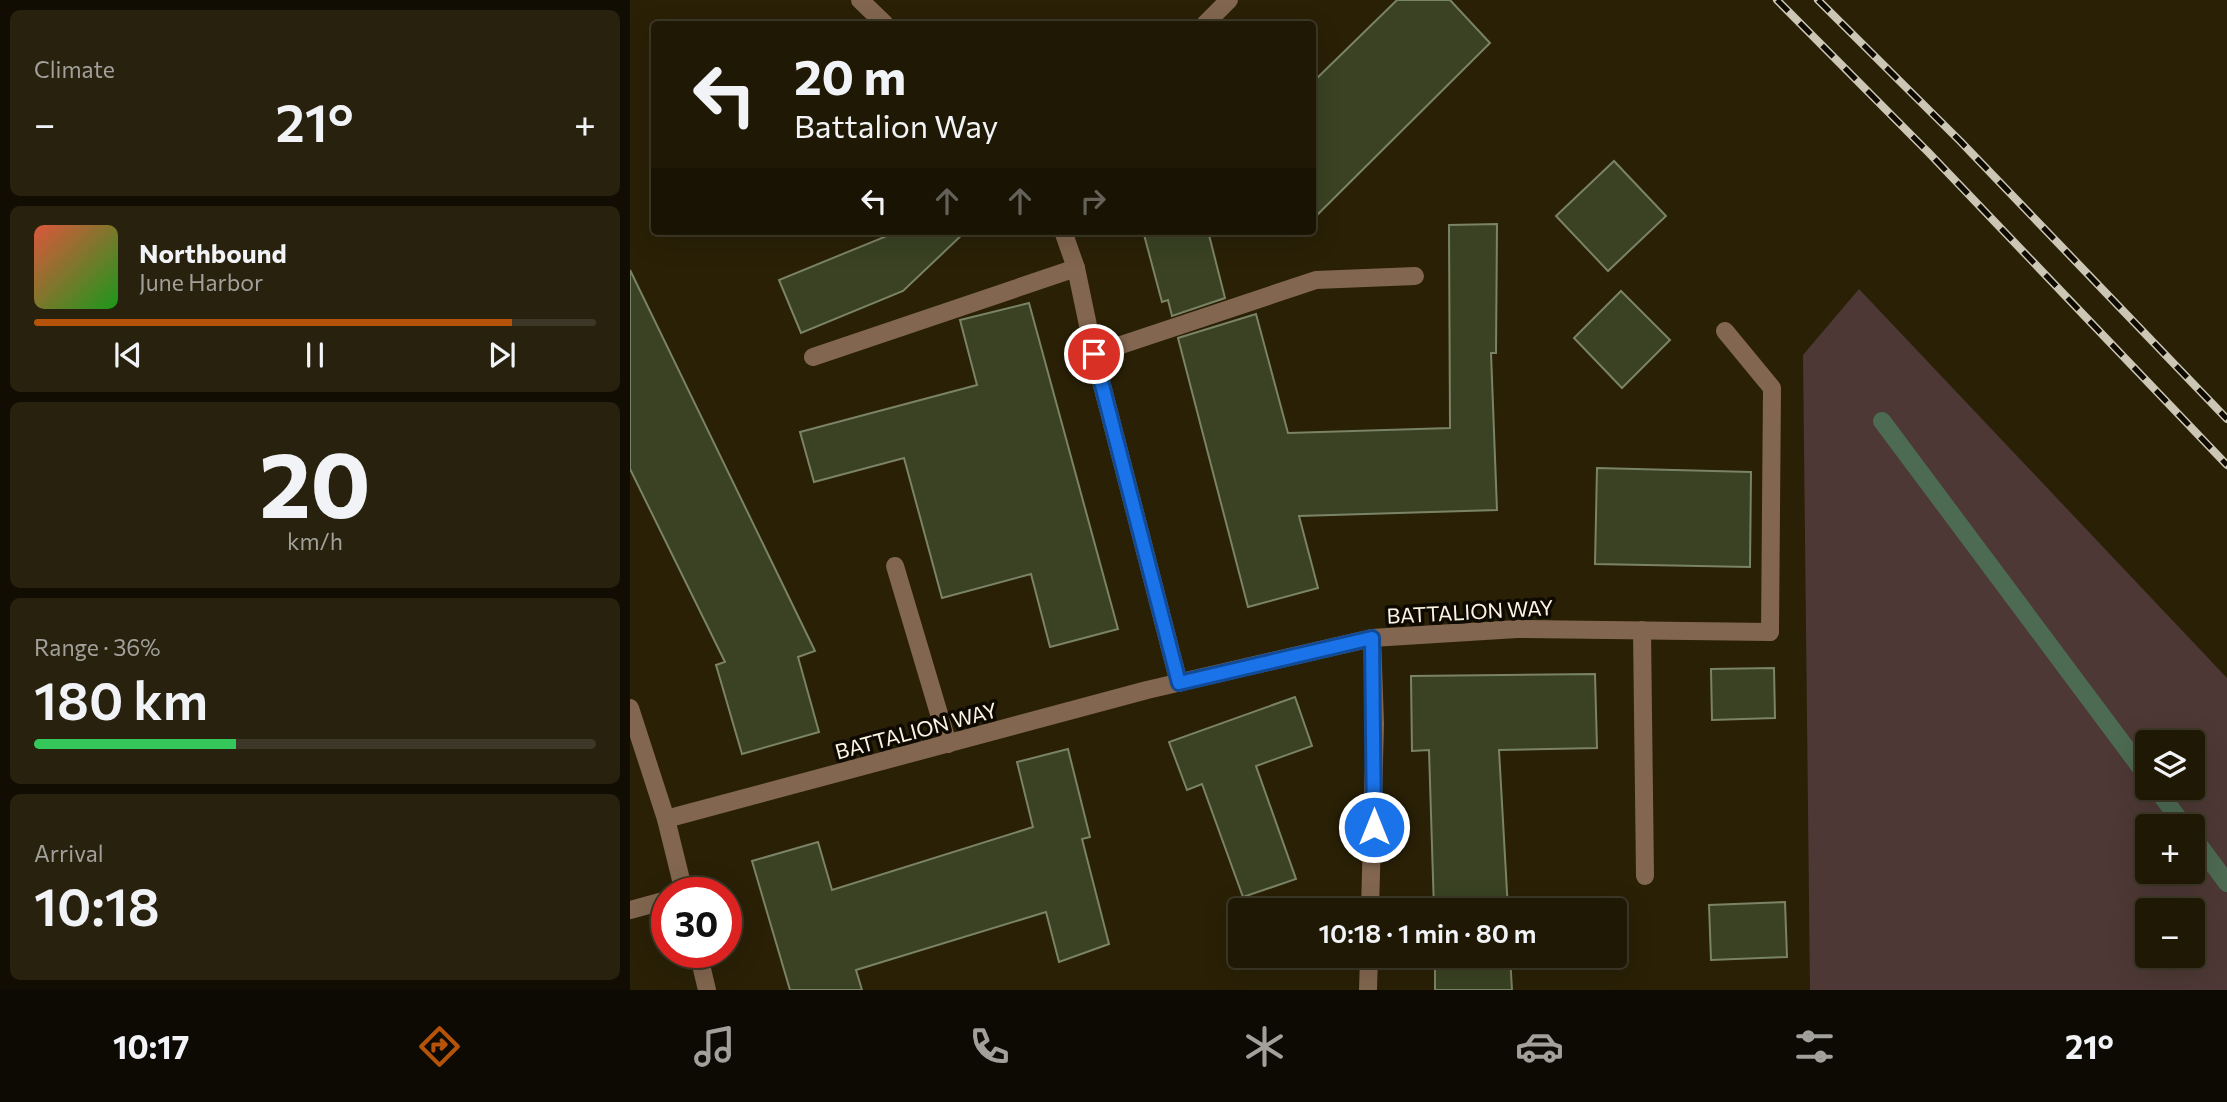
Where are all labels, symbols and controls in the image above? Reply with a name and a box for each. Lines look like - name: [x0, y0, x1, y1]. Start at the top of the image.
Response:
- text: 20 m: [794, 45, 906, 105]
- icon: left: [679, 49, 770, 140]
- text: Climate: [34, 55, 115, 83]
- text: 21°: [275, 89, 354, 153]
- text: −: [34, 99, 56, 146]
- text: +: [574, 99, 596, 146]
- text: Battalion Way: [794, 105, 998, 145]
- icon: left: [855, 182, 893, 220]
- icon: ahead: [928, 182, 966, 220]
- icon: ahead: [1001, 182, 1039, 220]
- icon: right: [1074, 182, 1112, 220]
- text: Northbound: [139, 237, 287, 268]
- text: June Harbor: [139, 268, 263, 296]
- pin: [1064, 324, 1124, 384]
- icon: arrive: [1075, 335, 1113, 373]
- icon: previous: [109, 336, 147, 374]
- icon: pause: [296, 336, 334, 374]
- icon: next: [483, 336, 521, 374]
- text: 20: [259, 425, 371, 537]
- text: km/h: [287, 527, 343, 555]
- street label: BATTALION WAY: [1386, 594, 1554, 628]
- text: Range · 36%: [34, 633, 161, 661]
- text: 180 km: [34, 667, 208, 731]
- street label: BATTALION WAY: [832, 696, 1000, 764]
- map controls: [2135, 730, 2205, 968]
- button: layers: [2135, 730, 2205, 800]
- position arrow: [1337, 790, 1411, 864]
- button: +: [2135, 814, 2205, 884]
- text: Arrival: [34, 839, 104, 867]
- text: 10:18: [34, 873, 160, 937]
- speed limit sign: 30: [651, 877, 742, 968]
- button: −: [2135, 898, 2205, 968]
- text: 10:18 · 1 min · 80 m: [1318, 917, 1537, 948]
- icon: directions: [415, 1022, 464, 1071]
- icon: music: [690, 1022, 739, 1071]
- icon: phone: [965, 1022, 1014, 1071]
- icon: climate: [1240, 1022, 1289, 1071]
- icon: car: [1515, 1022, 1564, 1071]
- icon: filters: [1790, 1022, 1839, 1071]
- text: 10:17: [113, 1026, 189, 1066]
- text: 21°: [2065, 1026, 2114, 1066]

